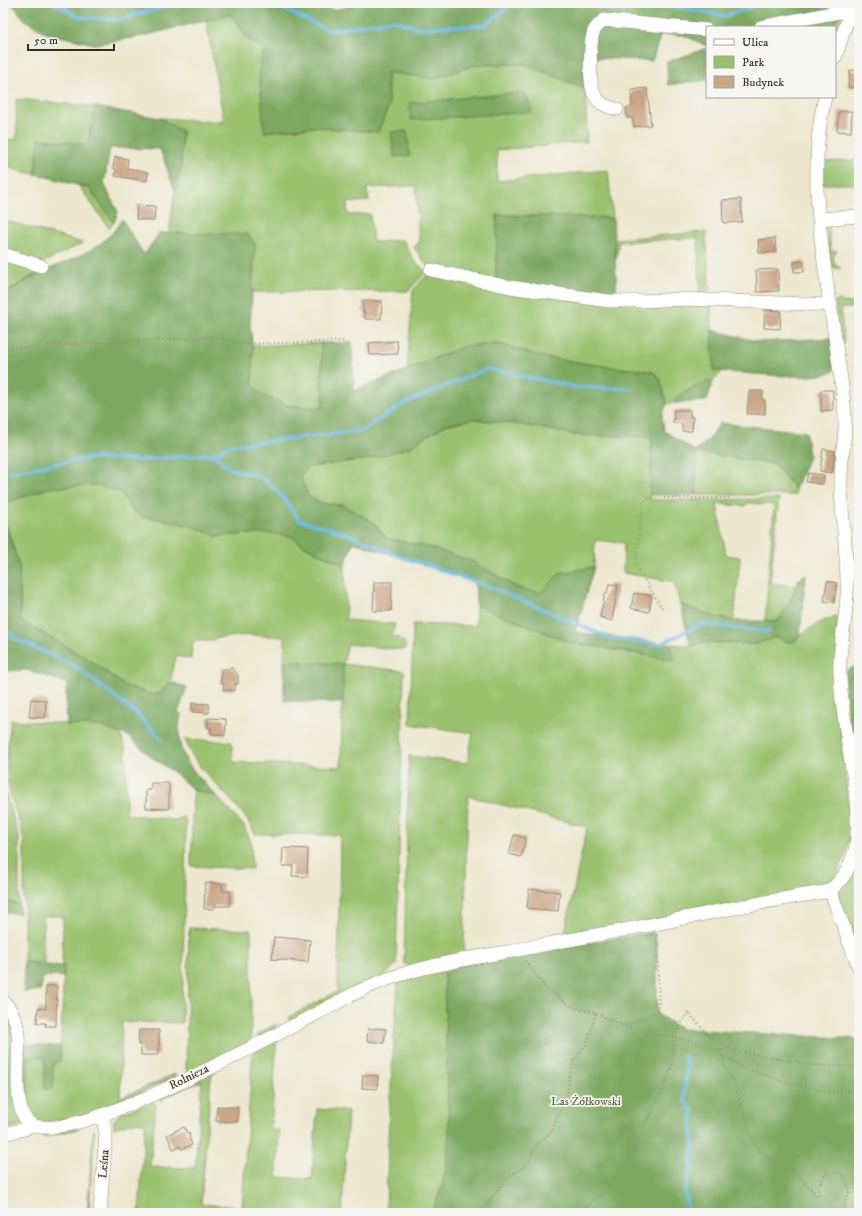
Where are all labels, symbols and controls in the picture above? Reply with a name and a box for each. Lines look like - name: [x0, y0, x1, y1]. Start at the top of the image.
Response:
- scale bar: [28, 26, 114, 52]
- legend: [706, 26, 836, 98]
- text: 50 m: [34, 33, 58, 48]
- text: Ulica: [742, 35, 769, 50]
- text: Park: [742, 55, 764, 70]
- text: Budynek: [742, 75, 784, 90]
- street label: Rolnicza: [167, 1061, 212, 1093]
- park label: Las Żółkowski: [551, 1094, 621, 1109]
- street label: Leśna: [95, 1148, 113, 1179]

